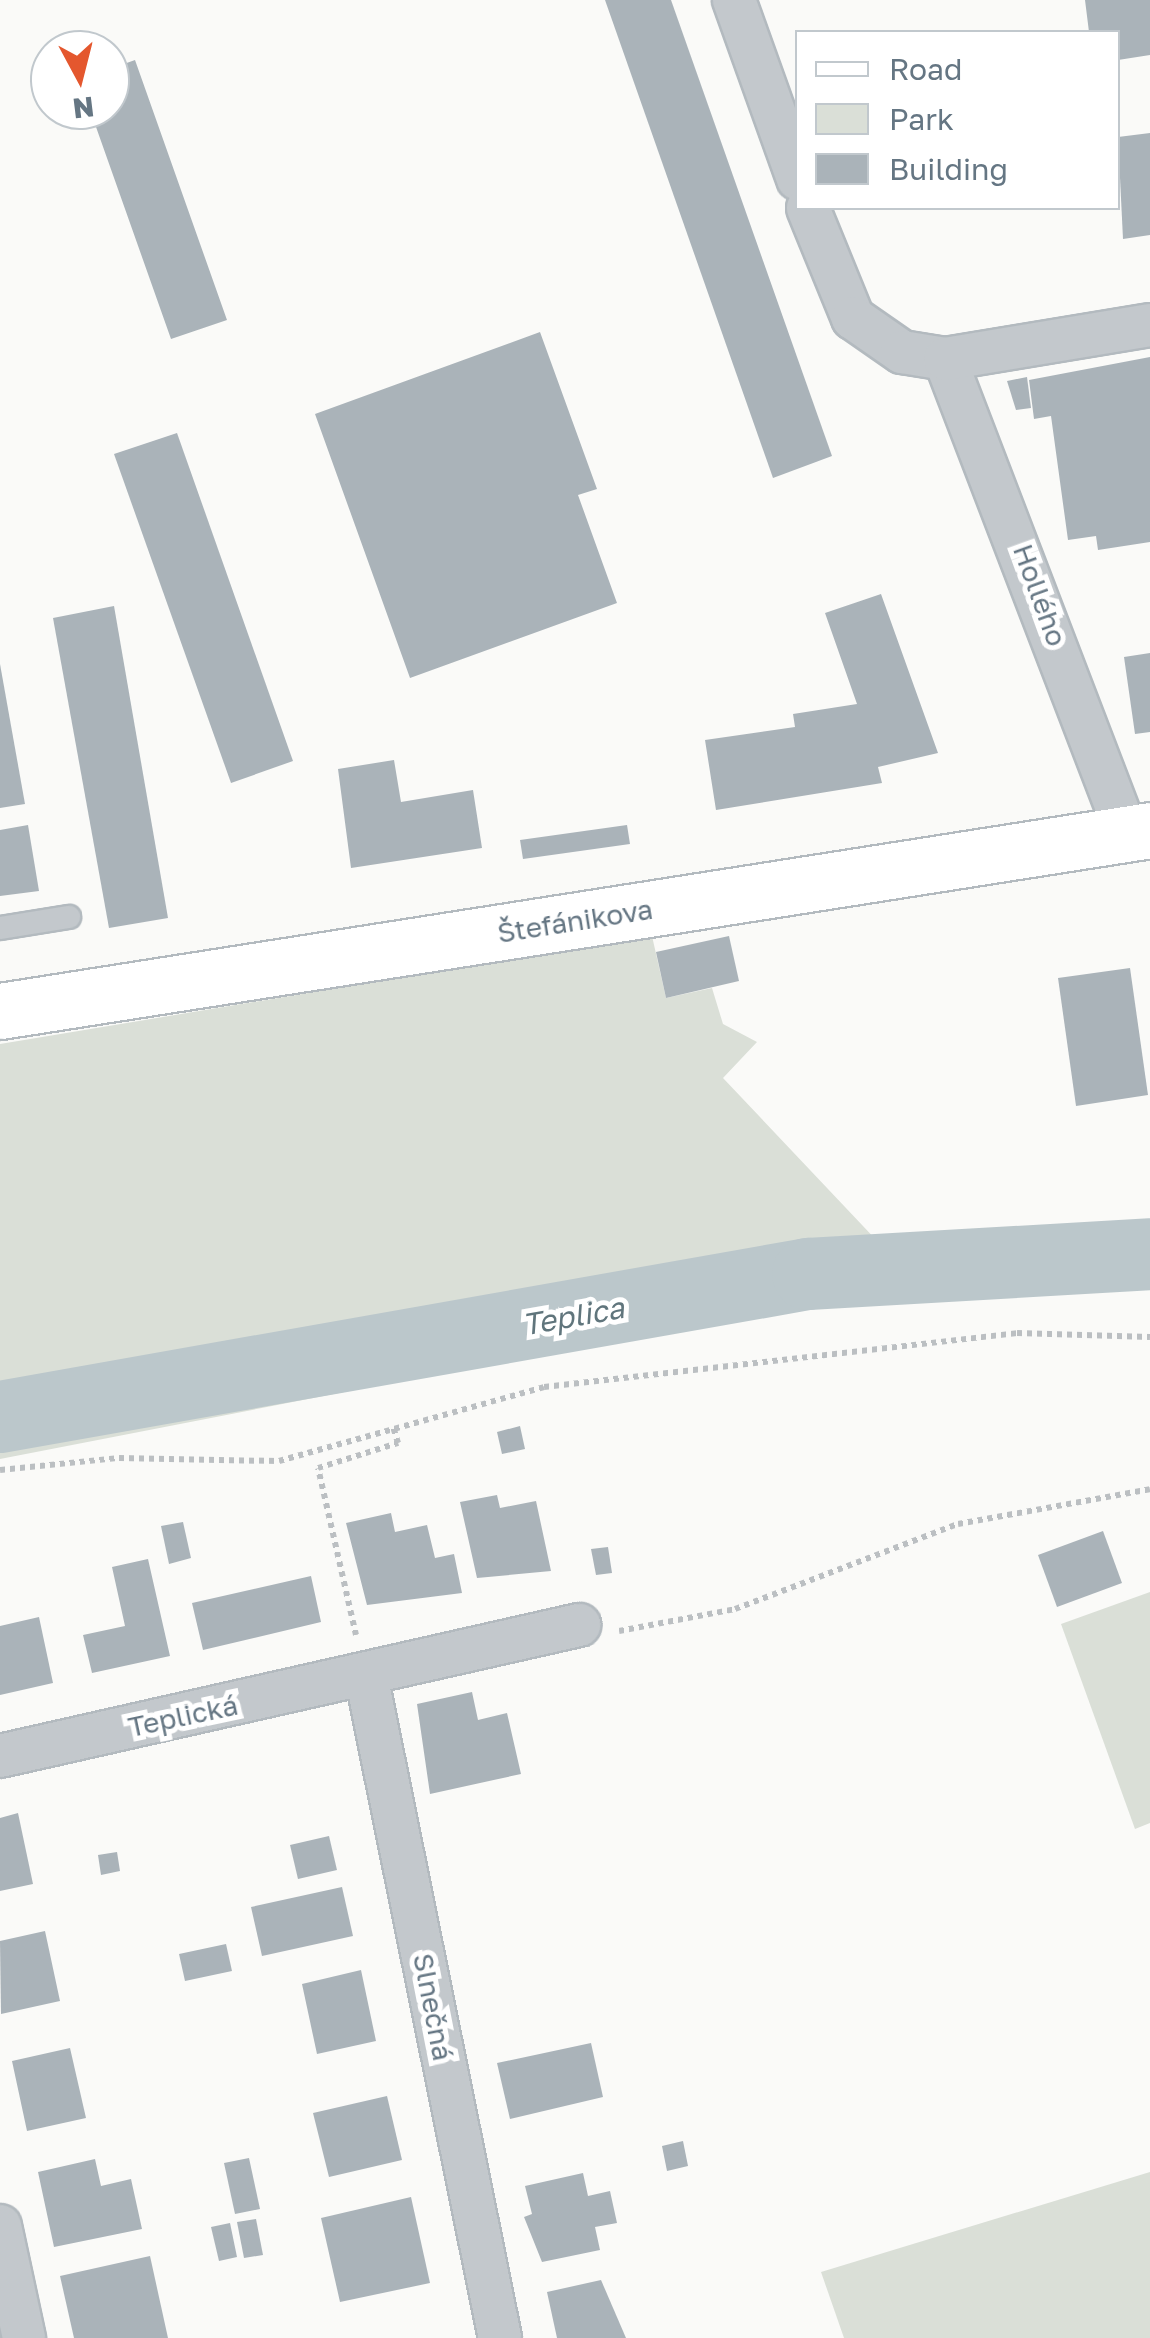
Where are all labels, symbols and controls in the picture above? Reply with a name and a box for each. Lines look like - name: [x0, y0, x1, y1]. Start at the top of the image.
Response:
- north arrow: [30, 30, 130, 130]
- legend: [795, 30, 1120, 210]
- text: Road: [889, 51, 963, 87]
- text: N: [71, 91, 96, 126]
- text: Park: [889, 101, 954, 137]
- text: Building: [889, 151, 1008, 187]
- street label: Hollého: [1006, 539, 1074, 651]
- street label: Štefánikova: [495, 892, 655, 950]
- water label: Teplica: [519, 1289, 627, 1343]
- street label: Teplická: [125, 1688, 241, 1744]
- street label: Slnečná: [406, 1950, 460, 2064]

